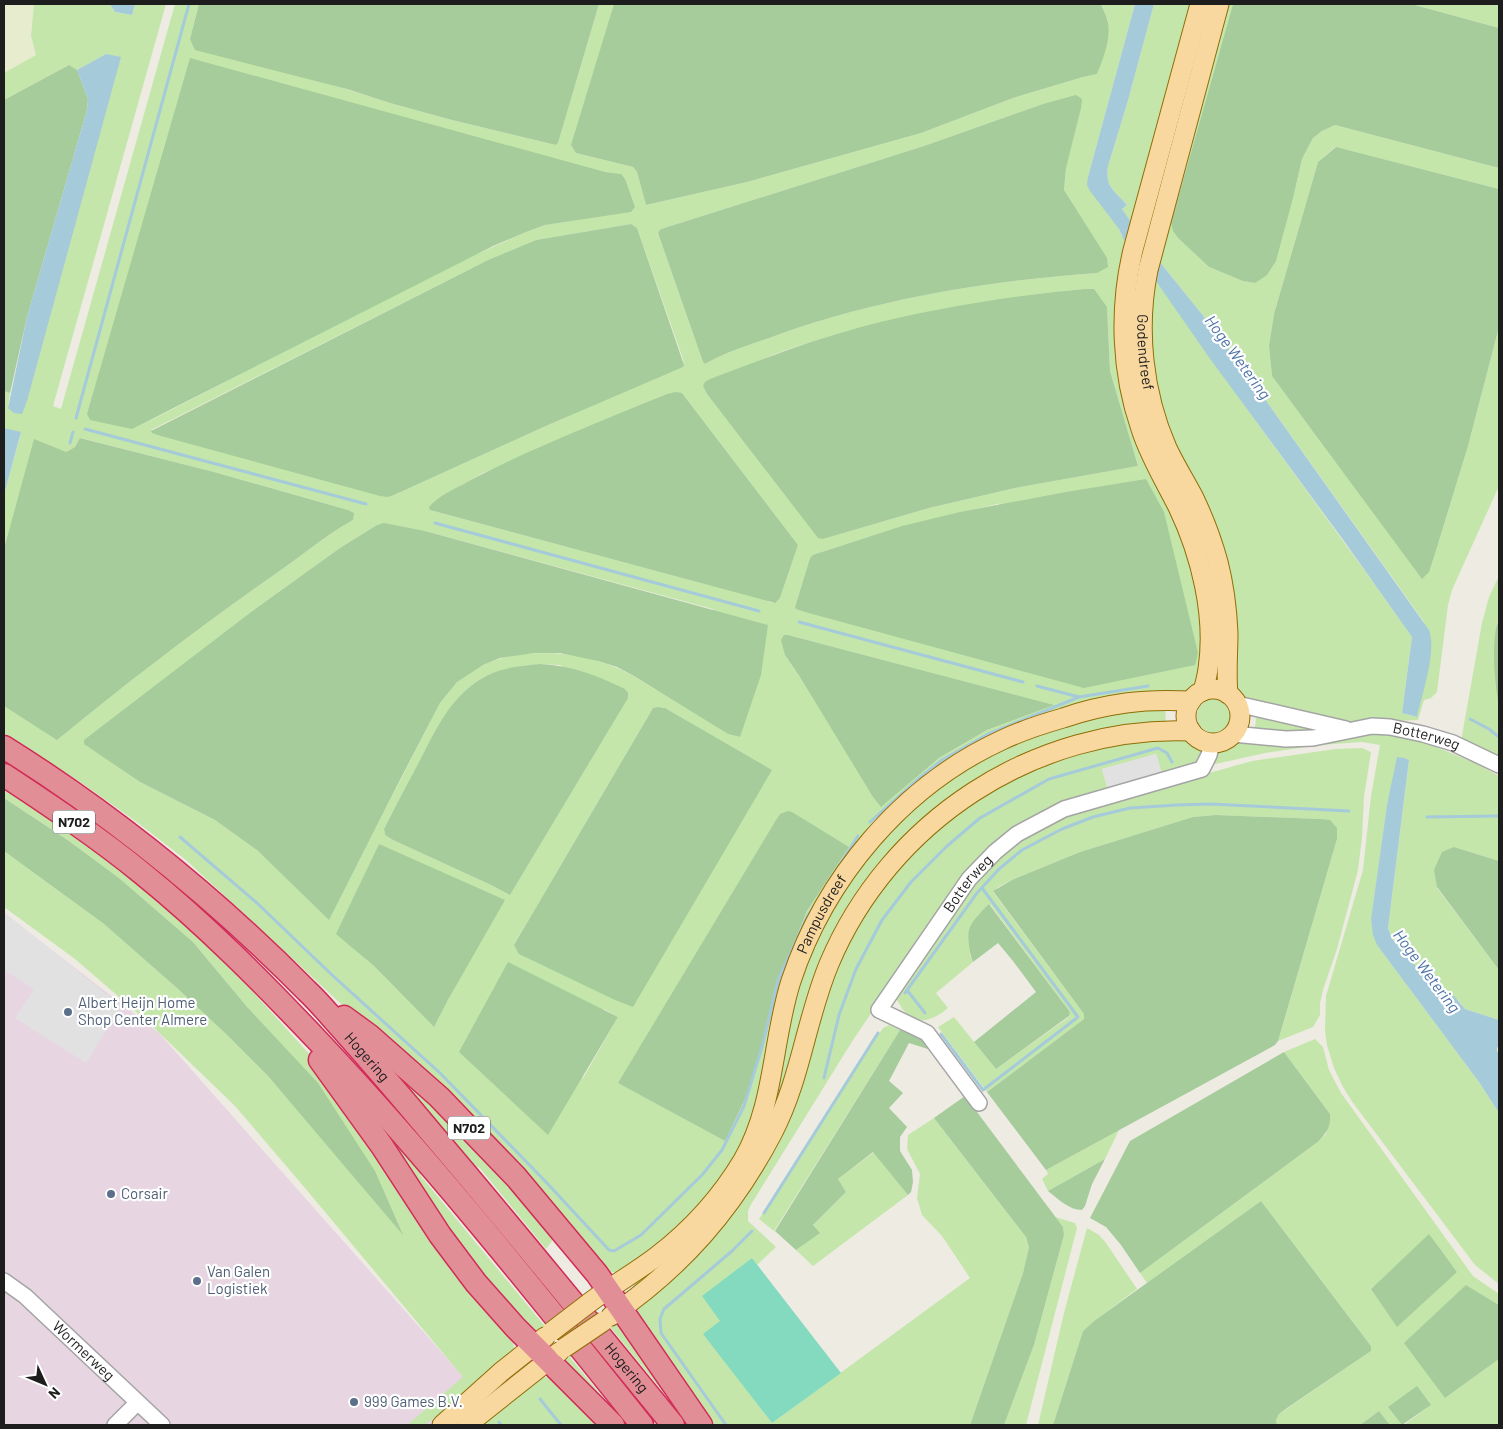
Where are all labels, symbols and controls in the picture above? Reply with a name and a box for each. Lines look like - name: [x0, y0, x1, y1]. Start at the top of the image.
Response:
- water label: Hoge Wetering: [1202, 311, 1275, 402]
- street label: Godendreef: [1134, 314, 1158, 392]
- street label: Botterweg: [1391, 718, 1463, 753]
- road number: N702: [53, 810, 95, 834]
- street label: Botterweg: [939, 850, 996, 915]
- street label: Pampusdreef: [792, 871, 850, 956]
- water label: Hoge Wetering: [1390, 925, 1465, 1016]
- place label: Albert Heijn Home Shop Center Almere: [78, 993, 207, 1028]
- marker: Albert Heijn Home Shop Center Almere: [62, 1006, 74, 1018]
- street label: Hogering: [341, 1028, 394, 1085]
- road number: N702: [448, 1116, 490, 1140]
- place label: Corsair: [121, 1184, 168, 1202]
- marker: Corsair: [105, 1188, 117, 1200]
- place label: Van Galen Logistiek: [207, 1262, 270, 1297]
- marker: Van Galen Logistiek: [191, 1275, 203, 1287]
- street label: Wormerweg: [49, 1317, 119, 1384]
- street label: Hogering: [601, 1339, 653, 1396]
- north arrow: [20, 1359, 70, 1409]
- text: N: [45, 1384, 64, 1403]
- place label: 999 Games B.V.: [364, 1392, 463, 1410]
- marker: 999 Games B.V.: [348, 1396, 360, 1408]

